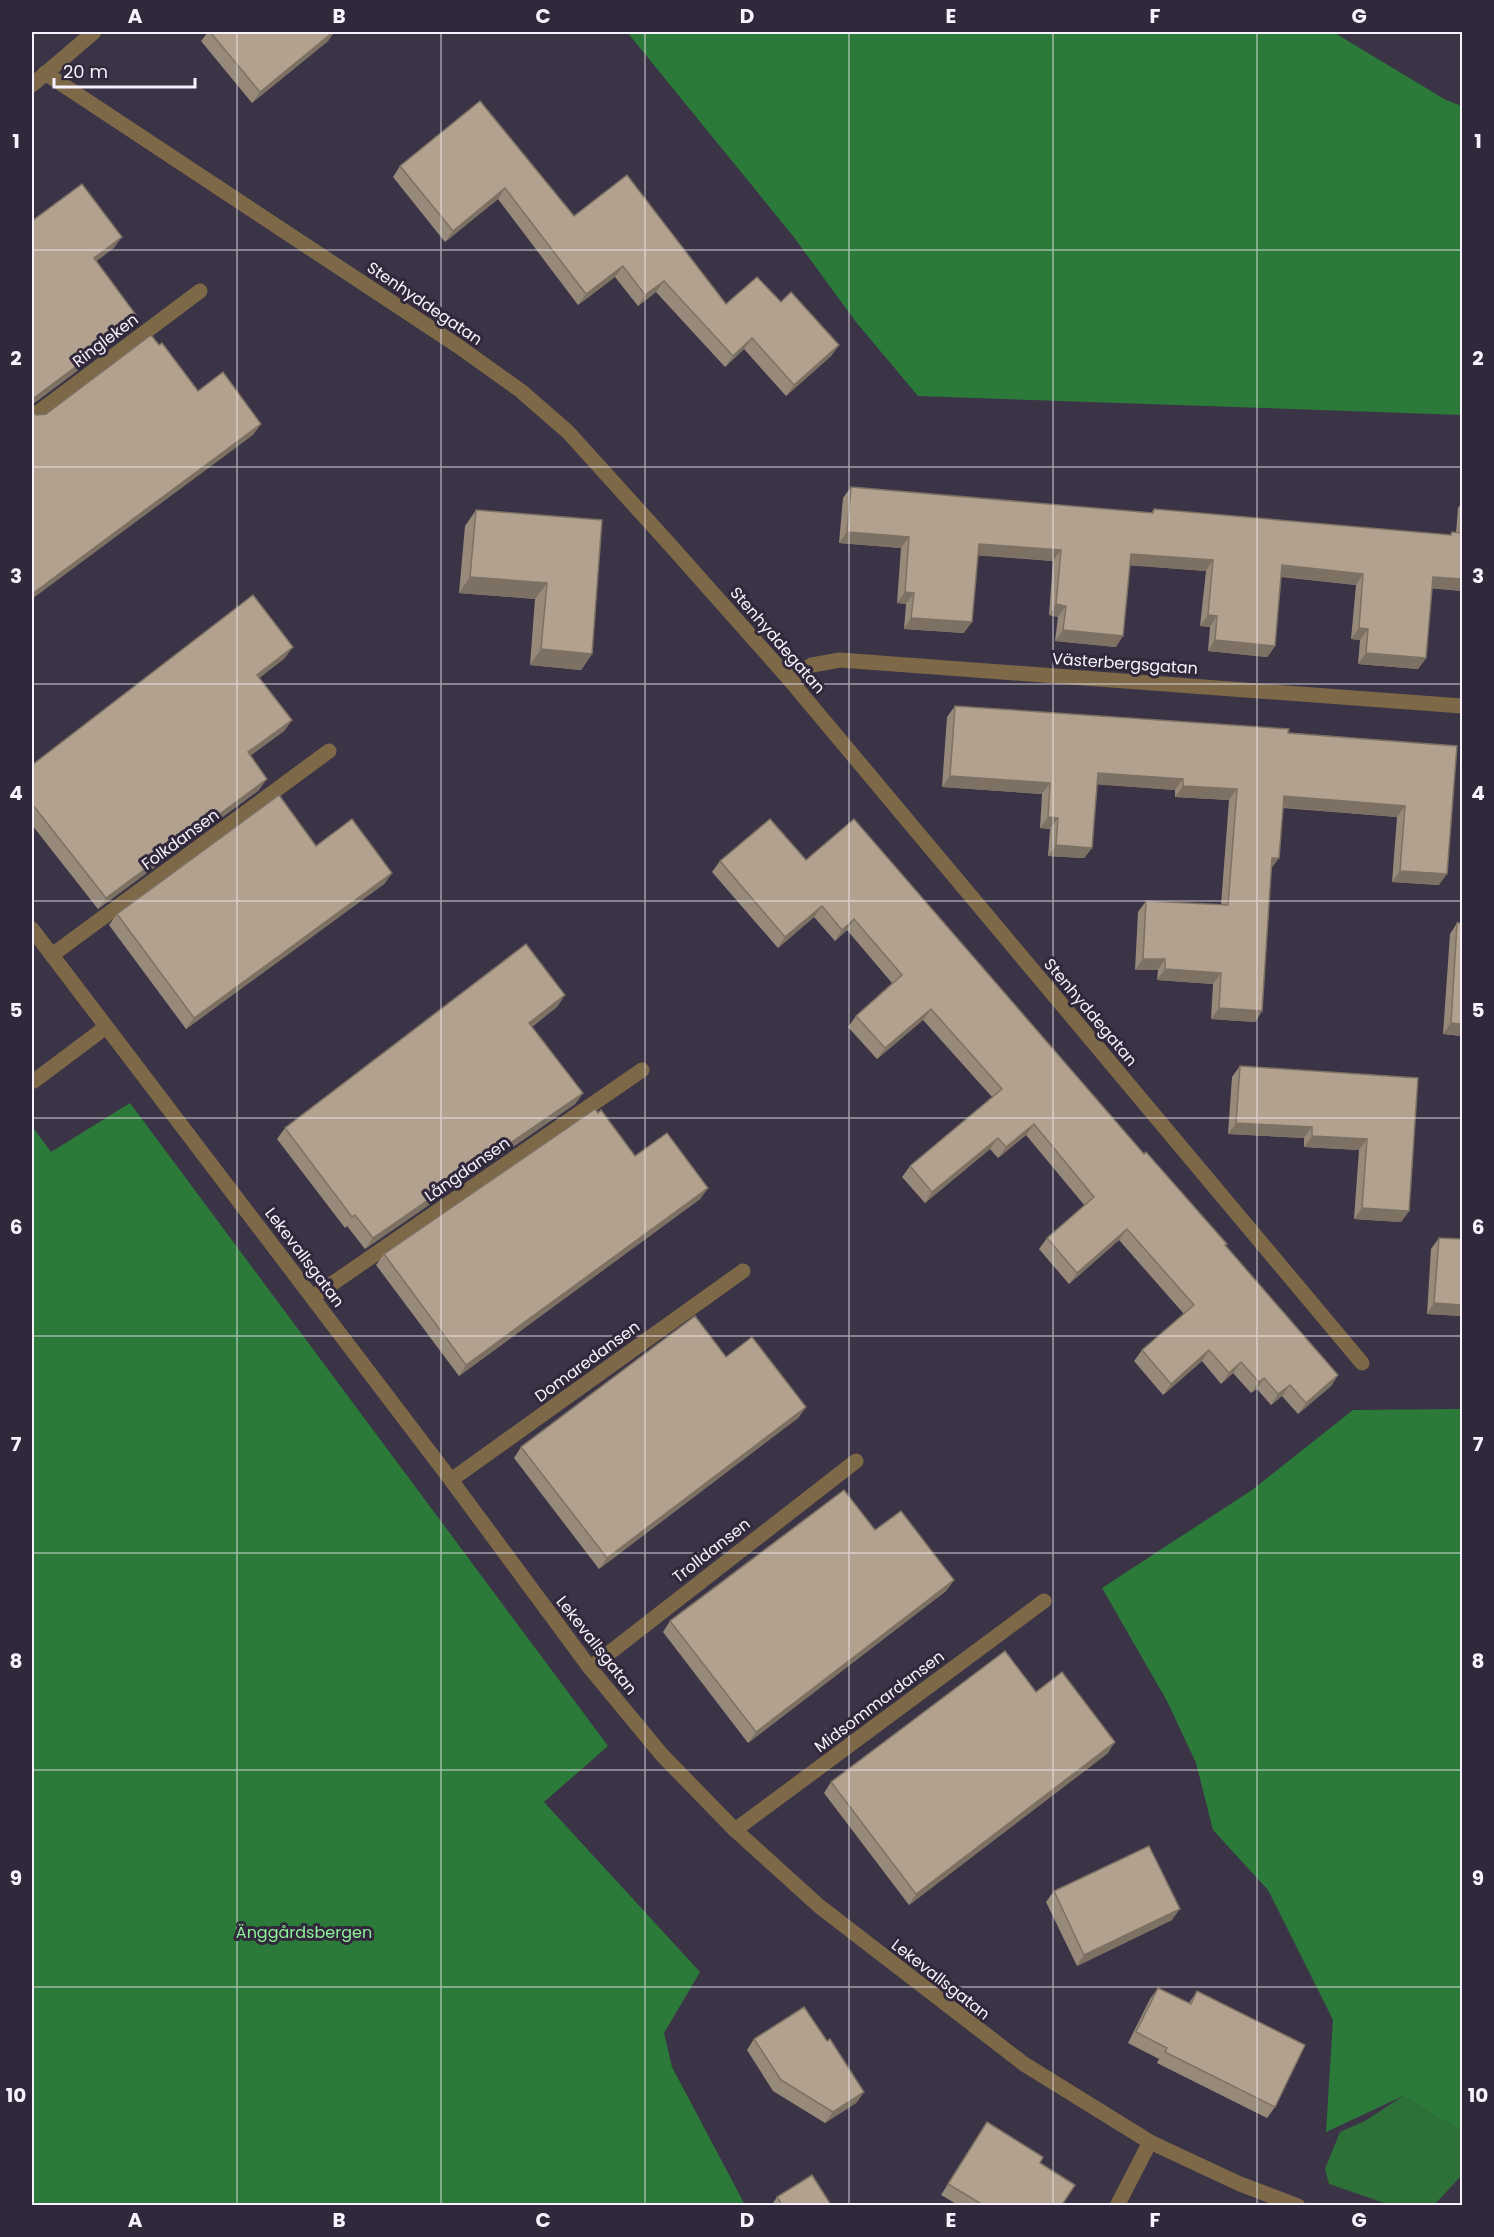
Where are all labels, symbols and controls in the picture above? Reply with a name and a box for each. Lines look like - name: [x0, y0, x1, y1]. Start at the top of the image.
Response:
- text: A: [128, 2, 143, 30]
- text: B: [332, 2, 346, 30]
- text: C: [535, 2, 551, 30]
- text: D: [740, 2, 754, 30]
- text: E: [946, 2, 956, 30]
- text: F: [1150, 2, 1161, 30]
- text: G: [1351, 2, 1367, 30]
- scale bar: [54, 51, 195, 89]
- text: 20 m: [63, 59, 108, 84]
- text: 1: [12, 127, 20, 155]
- text: 1: [1474, 127, 1482, 155]
- street label: Stenhyddegatan: [362, 256, 487, 351]
- street label: Ringleken: [68, 308, 143, 373]
- text: 2: [10, 344, 22, 372]
- text: 2: [1472, 344, 1484, 372]
- text: 3: [10, 562, 22, 590]
- text: 3: [1472, 562, 1484, 590]
- street label: Stenhyddegatan: [725, 582, 830, 699]
- street label: Västerbergsgatan: [1051, 647, 1199, 680]
- text: 4: [9, 779, 23, 807]
- text: 4: [1471, 779, 1485, 807]
- street label: Folkdansen: [137, 803, 224, 875]
- street label: Stenhyddegatan: [1039, 953, 1143, 1071]
- text: 5: [10, 996, 23, 1024]
- text: 5: [1472, 996, 1485, 1024]
- street label: Långdansen: [420, 1132, 515, 1207]
- street label: Lekevallsgatan: [259, 1203, 350, 1312]
- text: 6: [10, 1213, 22, 1241]
- text: 6: [1472, 1213, 1484, 1241]
- street label: Domaredansen: [530, 1315, 645, 1407]
- text: 7: [11, 1430, 22, 1458]
- text: 7: [1473, 1430, 1484, 1458]
- street label: Trolldansen: [668, 1513, 755, 1588]
- street label: Lekevallsgatan: [551, 1591, 642, 1699]
- street label: Midsommardansen: [810, 1645, 949, 1758]
- text: 8: [10, 1647, 22, 1675]
- text: 8: [1472, 1647, 1484, 1675]
- text: 9: [10, 1864, 22, 1892]
- text: 9: [1472, 1864, 1484, 1892]
- park label: Änggårdsbergen: [236, 1921, 372, 1944]
- street label: Lekevallsgatan: [887, 1934, 995, 2025]
- text: 10: [6, 2081, 26, 2109]
- text: 10: [1468, 2081, 1488, 2109]
- text: A: [128, 2206, 143, 2234]
- text: B: [332, 2206, 346, 2234]
- text: C: [535, 2206, 551, 2234]
- text: D: [740, 2206, 754, 2234]
- text: E: [946, 2206, 956, 2234]
- text: F: [1150, 2206, 1161, 2234]
- text: G: [1351, 2206, 1367, 2234]

